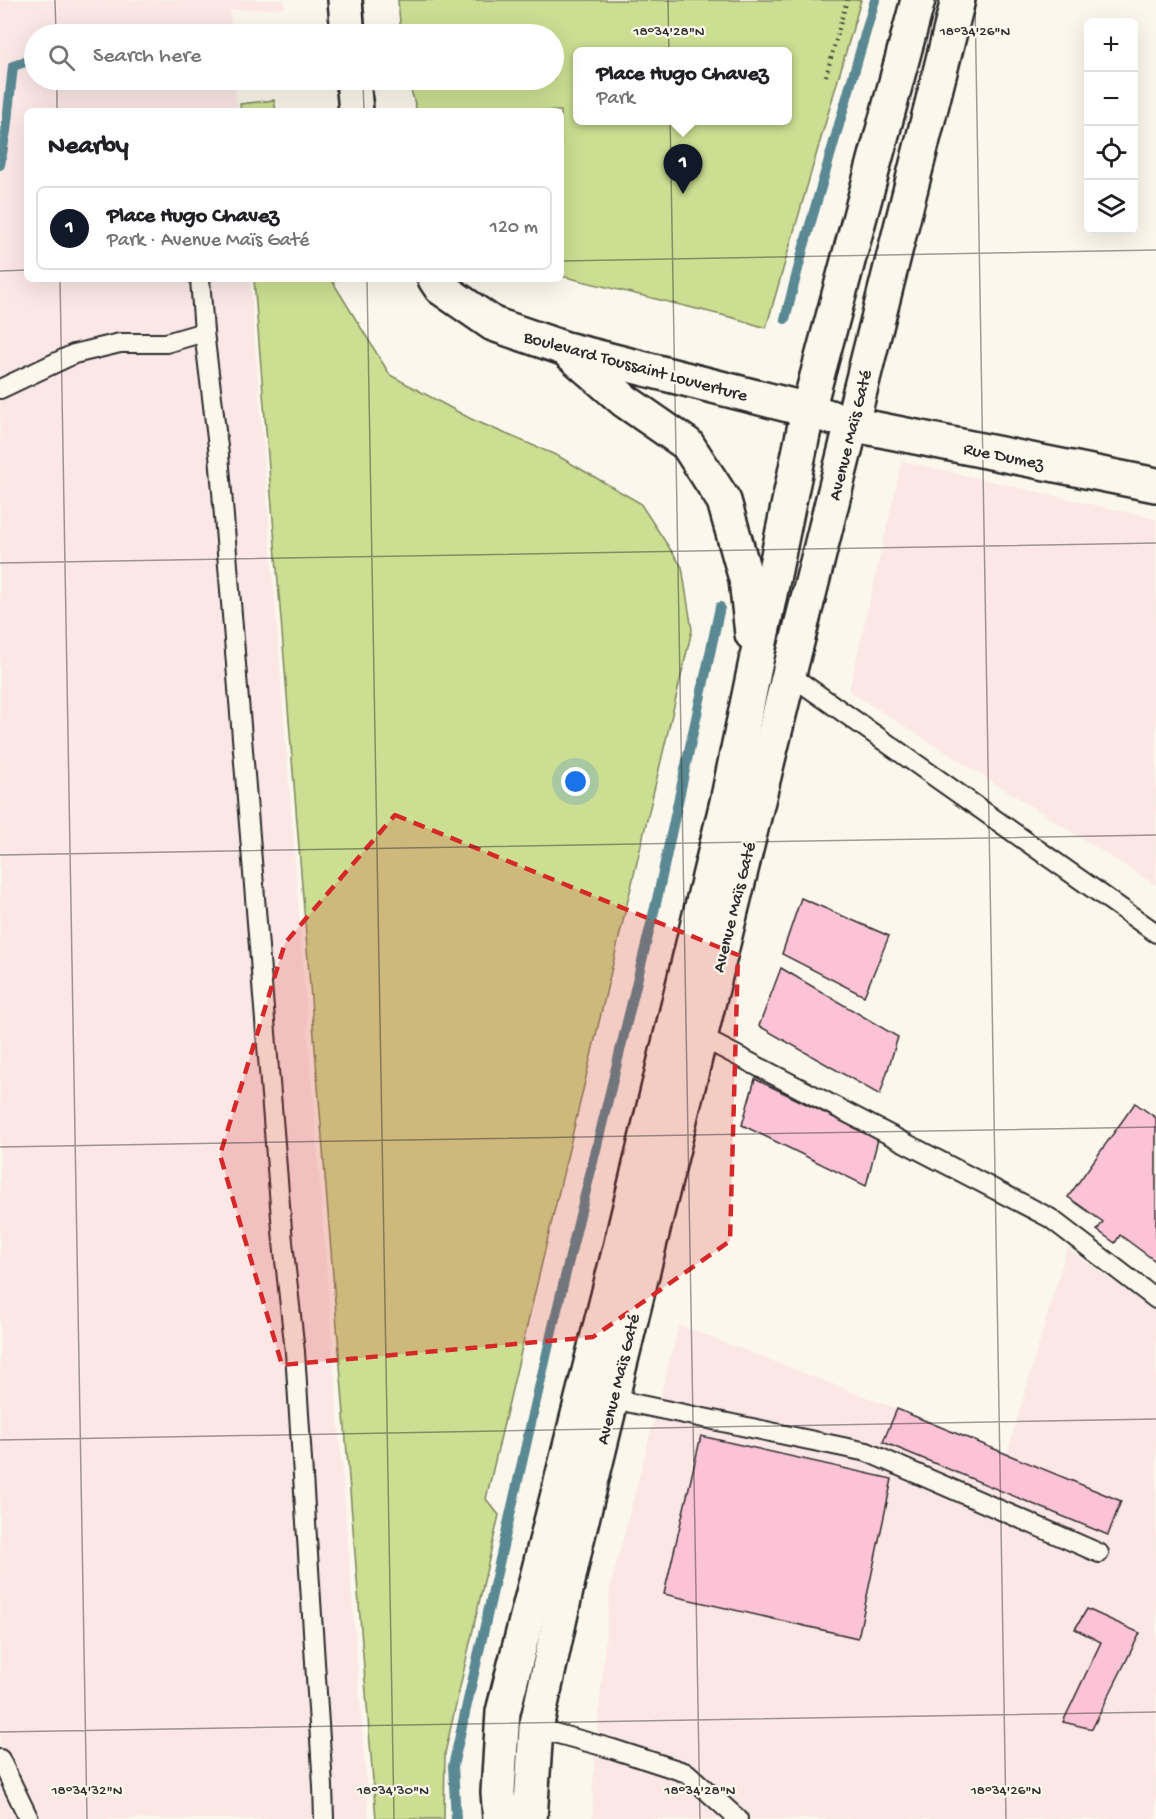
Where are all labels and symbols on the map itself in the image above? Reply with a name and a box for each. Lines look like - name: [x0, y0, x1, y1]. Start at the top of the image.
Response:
- text: 18°34'28"N: [632, 23, 705, 41]
- text: 18°34'26"N: [939, 23, 1011, 41]
- pin: 1: [664, 144, 702, 194]
- street label: Boulevard Toussaint Louverture: [520, 327, 750, 408]
- street label: Avenue Maïs Gaté: [825, 368, 878, 503]
- street label: Rue Dumez: [961, 439, 1047, 476]
- your location: [561, 767, 590, 796]
- street label: Avenue Maïs Gaté: [709, 840, 762, 975]
- street label: Avenue Maïs Gaté: [593, 1312, 646, 1447]
- text: 18°34'32"N: [51, 1782, 123, 1800]
- text: 18°34'30"N: [356, 1782, 429, 1800]
- text: 18°34'28"N: [663, 1782, 736, 1800]
- text: 18°34'26"N: [970, 1782, 1042, 1800]

